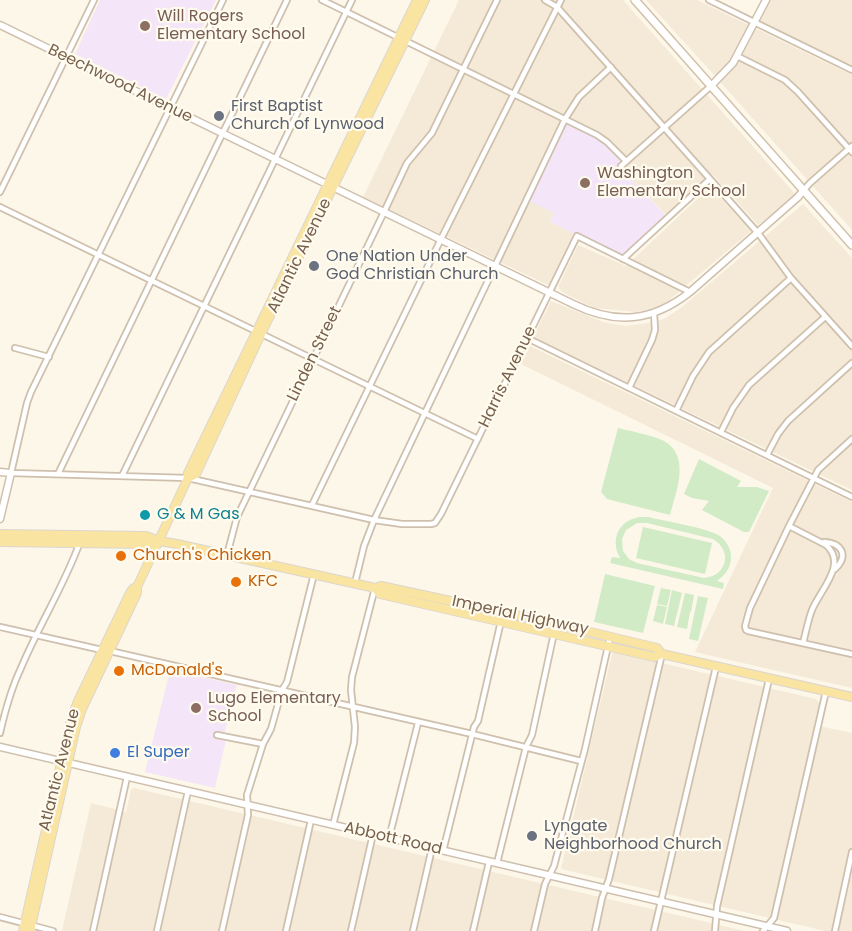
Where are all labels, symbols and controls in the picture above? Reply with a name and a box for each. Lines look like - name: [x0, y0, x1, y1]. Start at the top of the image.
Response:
- place label: Will Rogers Elementary School: [157, 7, 305, 45]
- marker: Will Rogers Elementary School: [138, 19, 152, 33]
- street label: Beechwood Avenue: [45, 41, 195, 127]
- place label: First Baptist Church of Lynwood: [231, 97, 384, 135]
- marker: First Baptist Church of Lynwood: [212, 109, 226, 123]
- place label: Washington Elementary School: [597, 164, 745, 202]
- marker: Washington Elementary School: [578, 176, 592, 190]
- street label: Atlantic Avenue: [264, 195, 336, 317]
- place label: One Nation Under God Christian Church: [326, 247, 498, 285]
- marker: One Nation Under God Christian Church: [307, 259, 321, 273]
- street label: Linden Street: [284, 303, 346, 405]
- street label: Harris Avenue: [475, 323, 541, 431]
- place label: G & M Gas: [157, 505, 239, 525]
- marker: G & M Gas: [138, 508, 152, 522]
- place label: Church's Chicken: [133, 546, 272, 566]
- marker: Church's Chicken: [114, 549, 128, 563]
- place label: KFC: [248, 572, 278, 592]
- marker: KFC: [229, 575, 243, 589]
- street label: Imperial Highway: [450, 592, 590, 640]
- place label: McDonald's: [131, 661, 223, 681]
- marker: McDonald's: [112, 664, 126, 678]
- place label: Lugo Elementary School: [208, 689, 341, 727]
- marker: Lugo Elementary School: [189, 701, 203, 715]
- street label: Atlantic Avenue: [36, 707, 84, 833]
- place label: El Super: [127, 743, 190, 763]
- marker: El Super: [108, 746, 122, 760]
- place label: Lyngate Neighborhood Church: [544, 817, 722, 855]
- street label: Abbott Road: [342, 818, 444, 860]
- marker: Lyngate Neighborhood Church: [525, 829, 539, 843]

